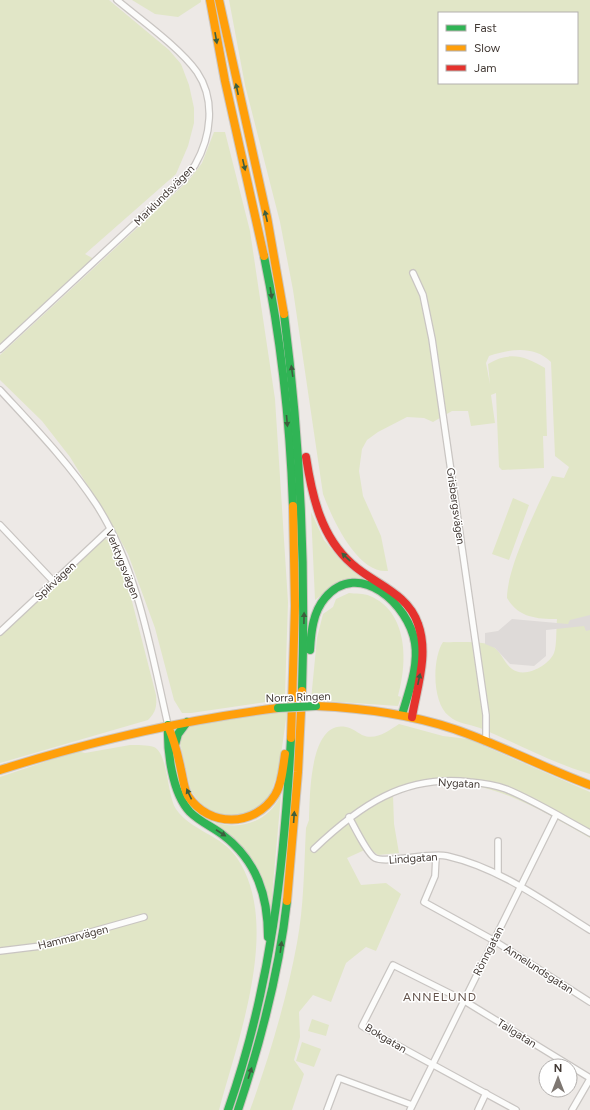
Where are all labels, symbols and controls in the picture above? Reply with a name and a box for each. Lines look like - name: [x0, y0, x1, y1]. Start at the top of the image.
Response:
- legend: [438, 12, 578, 84]
- text: Fast: [474, 21, 497, 35]
- one-way arrow: [213, 32, 219, 45]
- text: Slow: [474, 41, 501, 55]
- text: Jam: [474, 61, 497, 75]
- one-way arrow: [234, 83, 240, 95]
- one-way arrow: [242, 159, 248, 172]
- street label: Marklundsvägen: [131, 162, 197, 228]
- one-way arrow: [262, 210, 268, 222]
- one-way arrow: [268, 286, 274, 299]
- one-way arrow: [289, 365, 295, 377]
- one-way arrow: [284, 415, 291, 427]
- street label: Grisbergsvägen: [444, 467, 467, 545]
- street label: Verktygsvägen: [103, 528, 142, 601]
- one-way arrow: [341, 553, 350, 562]
- street label: Spikvägen: [32, 559, 78, 604]
- one-way arrow: [301, 611, 307, 624]
- one-way arrow: [416, 673, 422, 685]
- street label: Norra Ringen: [265, 690, 331, 705]
- street label: Nygatan: [438, 776, 480, 791]
- one-way arrow: [186, 788, 192, 799]
- one-way arrow: [291, 811, 298, 823]
- one-way arrow: [216, 829, 226, 837]
- street label: Lindgatan: [388, 850, 438, 867]
- street label: Hammarvägen: [37, 922, 110, 952]
- street label: Rönngatan: [471, 924, 506, 978]
- one-way arrow: [277, 941, 284, 953]
- street label: Annelundsgatan: [502, 942, 576, 997]
- district label: ANNELUND: [403, 990, 477, 1004]
- street label: Tallgatan: [495, 1016, 539, 1051]
- street label: Bokgatan: [363, 1021, 409, 1056]
- north arrow: [538, 1058, 578, 1098]
- text: N: [554, 1062, 562, 1075]
- one-way arrow: [248, 1067, 254, 1079]

